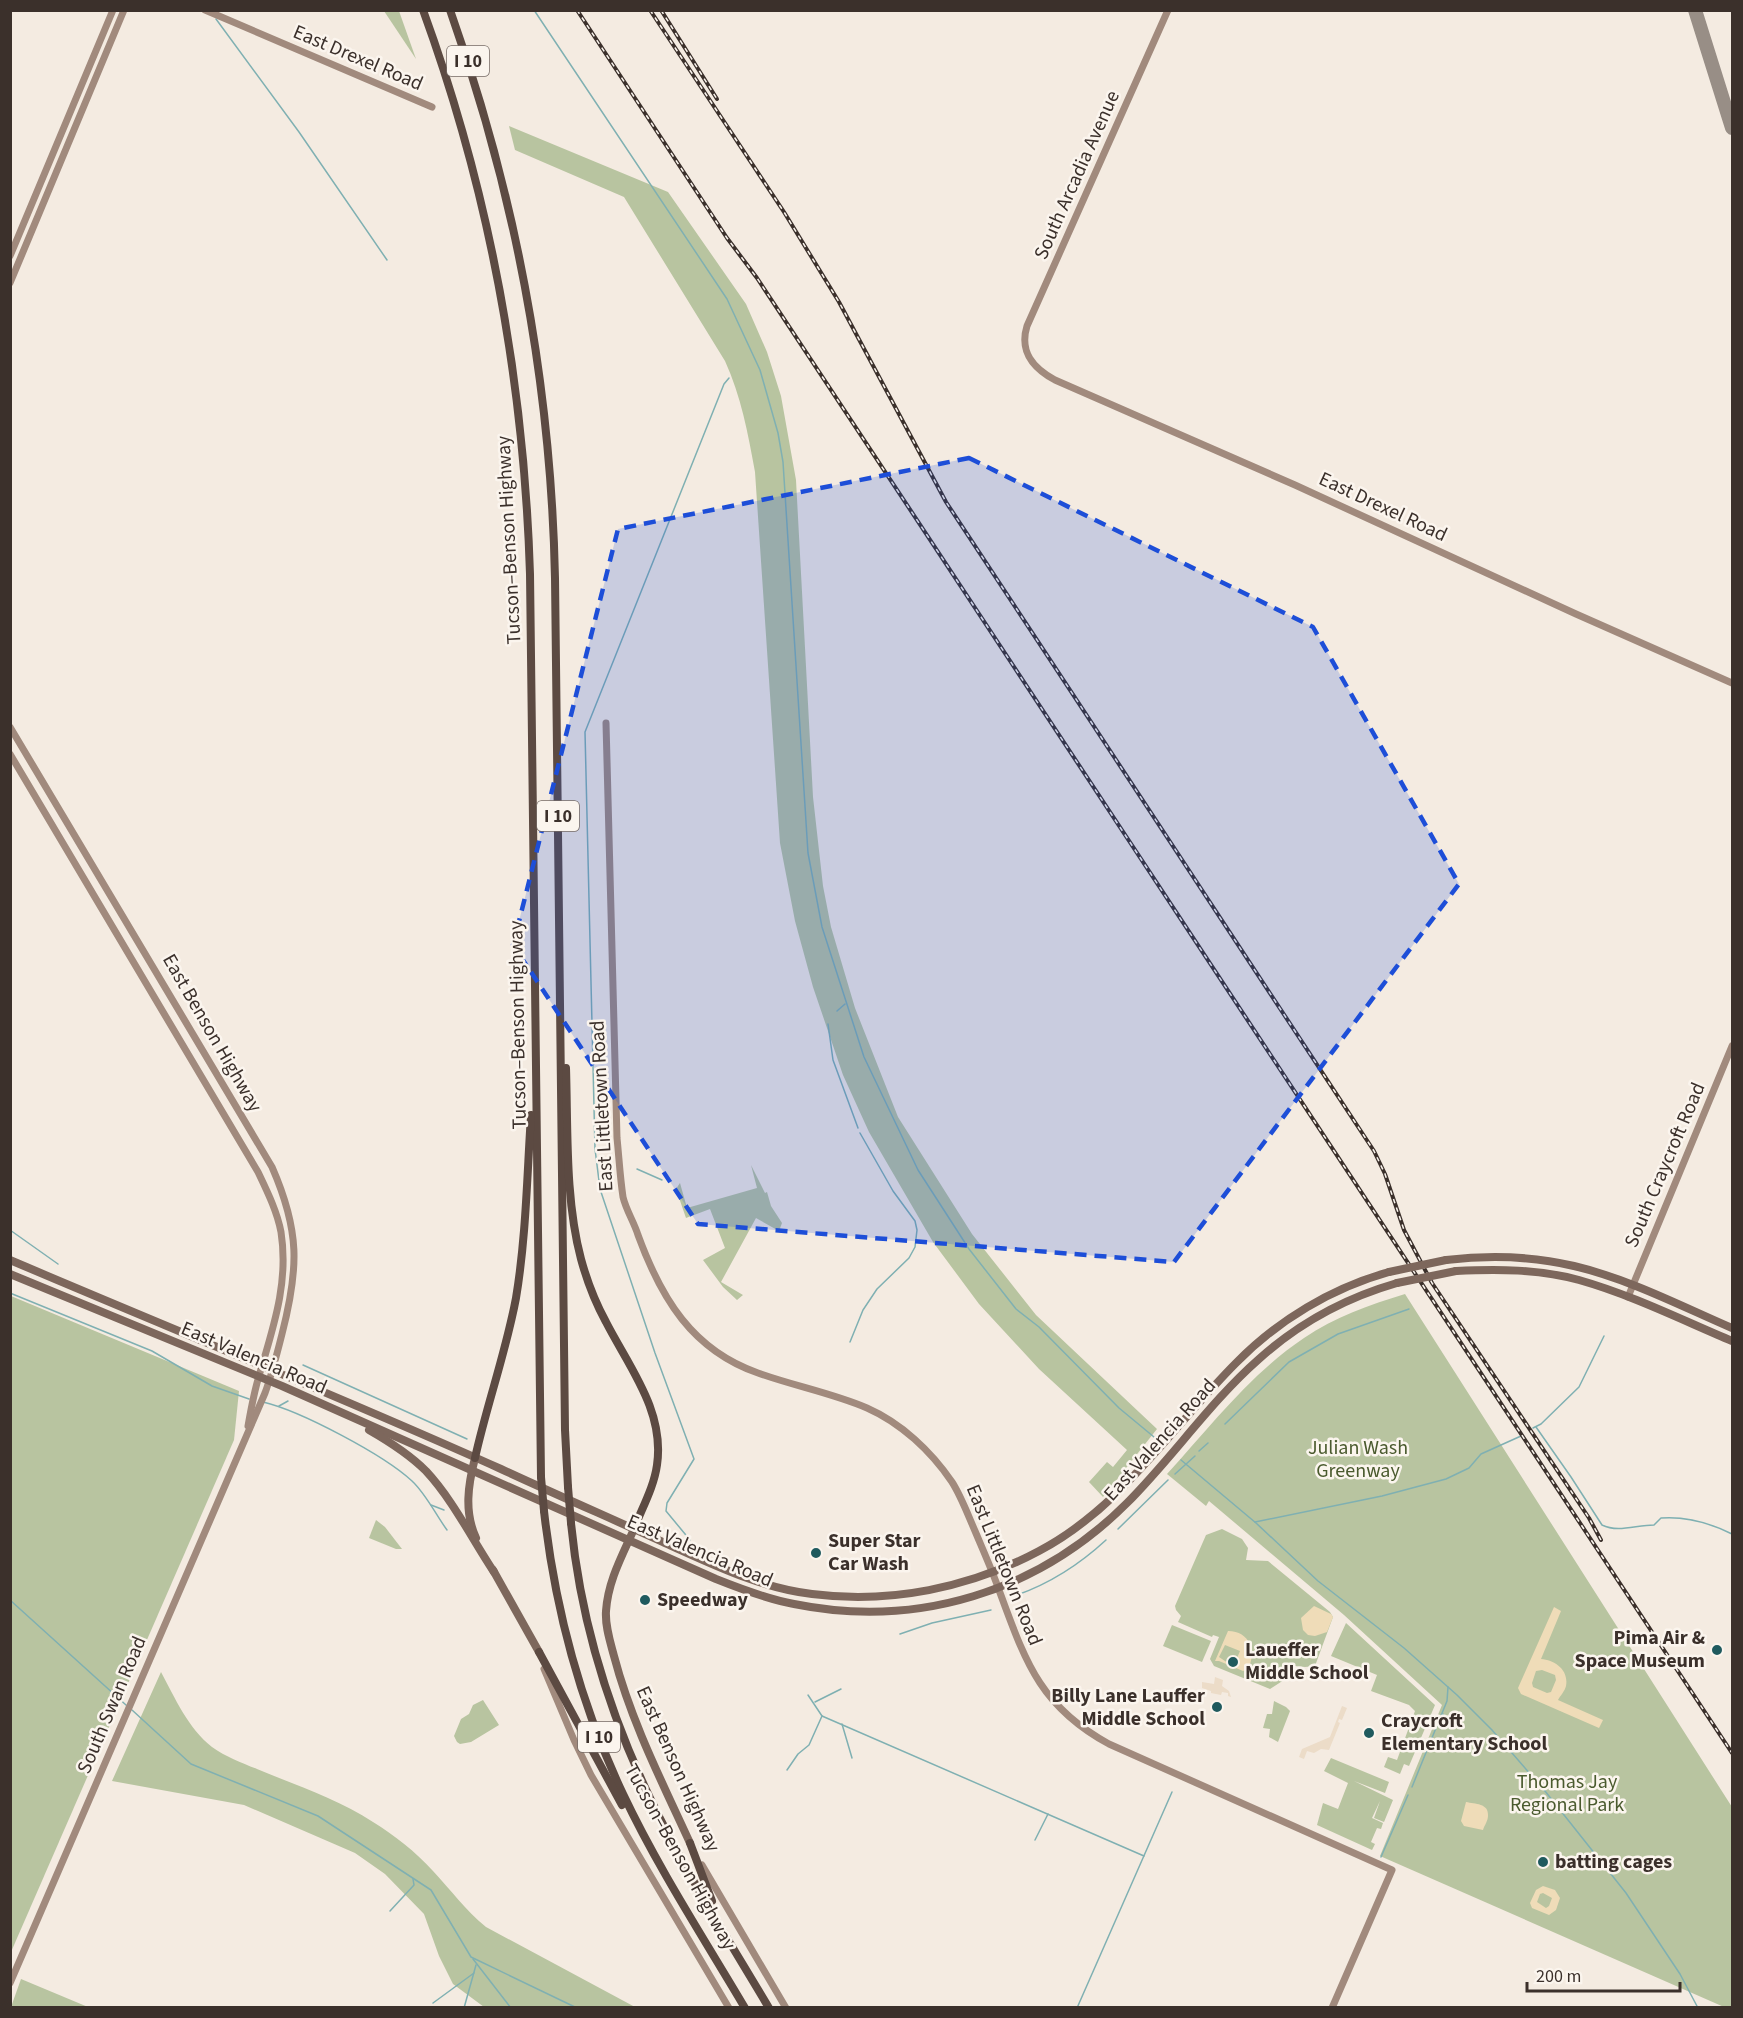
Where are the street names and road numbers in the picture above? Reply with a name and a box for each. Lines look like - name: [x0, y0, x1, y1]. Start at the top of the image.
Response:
- street label: East Drexel Road: [289, 18, 427, 98]
- road number: I 10: [447, 46, 489, 76]
- street label: South Arcadia Avenue: [1027, 86, 1127, 264]
- street label: Tucson–Benson Highway: [490, 434, 528, 645]
- street label: East Drexel Road: [1314, 465, 1452, 549]
- road number: I 10: [537, 801, 579, 831]
- street label: Tucson–Benson Highway: [502, 920, 534, 1130]
- street label: East Benson Highway: [155, 949, 269, 1118]
- street label: East Littletown Road: [584, 1020, 620, 1192]
- street label: South Craycroft Road: [1618, 1078, 1712, 1252]
- street label: East Valencia Road: [177, 1315, 331, 1401]
- street label: East Valencia Road: [1097, 1373, 1223, 1507]
- street label: East Littletown Road: [959, 1480, 1049, 1650]
- street label: East Valencia Road: [623, 1508, 777, 1594]
- street label: South Swan Road: [70, 1632, 154, 1778]
- street label: East Benson Highway: [629, 1682, 727, 1857]
- road number: I 10: [578, 1722, 620, 1752]
- street label: Tucson–Benson Highway: [617, 1759, 743, 1956]

